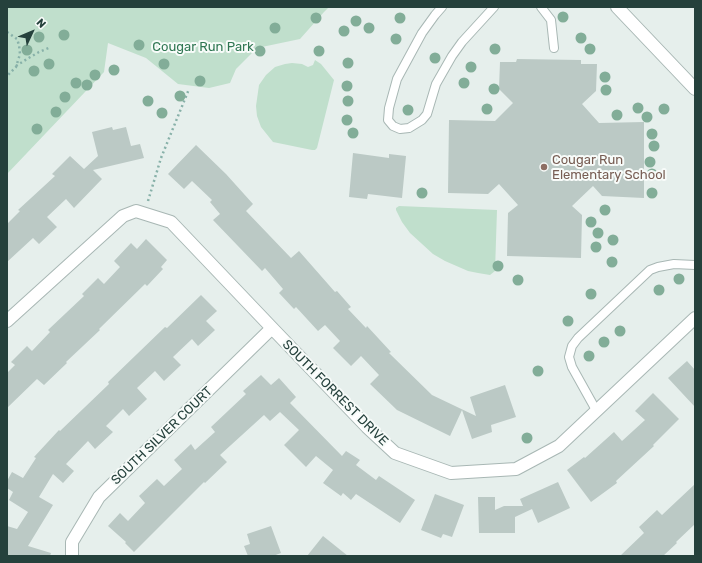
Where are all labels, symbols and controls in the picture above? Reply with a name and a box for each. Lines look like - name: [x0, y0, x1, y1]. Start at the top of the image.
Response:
- north arrow: [12, 12, 52, 52]
- text: N: [34, 16, 48, 31]
- park label: Cougar Run Park: [152, 39, 254, 55]
- place label: Cougar Run Elementary School: [552, 152, 666, 183]
- marker: Cougar Run Elementary School: [539, 162, 549, 172]
- street label: SOUTH FORREST DRIVE: [279, 337, 391, 449]
- street label: SOUTH SILVER COURT: [108, 384, 216, 488]

